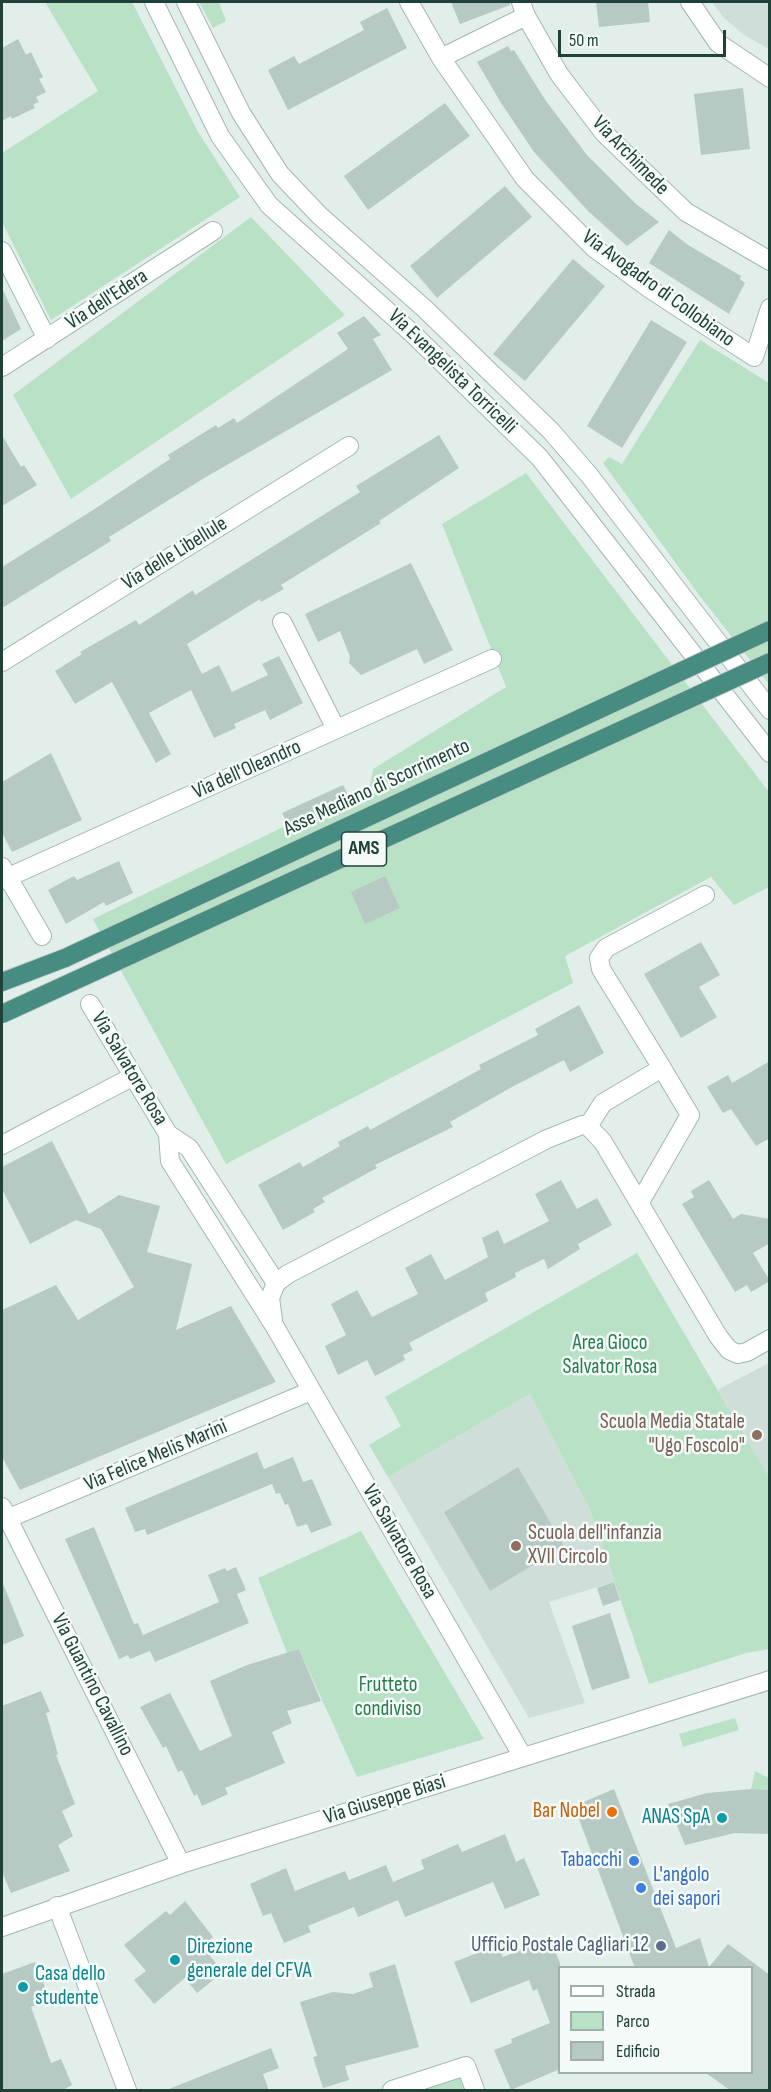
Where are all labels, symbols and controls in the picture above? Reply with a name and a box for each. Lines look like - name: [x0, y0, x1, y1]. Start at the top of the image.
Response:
- scale bar: [561, 18, 729, 56]
- text: 50 m: [569, 30, 599, 51]
- street label: Via Archimede: [586, 111, 674, 201]
- street label: Via Avogadro di Collobiano: [577, 225, 739, 353]
- street label: Via dell'Edera: [61, 264, 153, 336]
- street label: Via Evangelista Torricelli: [382, 304, 522, 440]
- street label: Via delle Libellule: [118, 512, 232, 596]
- street label: Asse Mediano di Scorrimento: [280, 734, 474, 842]
- street label: Via dell'Oleandro: [189, 735, 305, 805]
- road number: AMS: [342, 832, 386, 866]
- street label: Via Salvatore Rosa: [85, 1008, 173, 1130]
- park label: Area Gioco Salvator Rosa: [563, 1331, 657, 1381]
- place label: Scuola Media Statale "Ugo Foscolo": [600, 1410, 745, 1460]
- street label: Via Felice Melis Marini: [81, 1415, 231, 1497]
- marker: Scuola Media Statale "Ugo Foscolo": [750, 1428, 764, 1442]
- street label: Via Salvatore Rosa: [356, 1480, 442, 1604]
- place label: Scuola dell'infanzia XVII Circolo: [528, 1521, 662, 1571]
- marker: Scuola dell'infanzia XVII Circolo: [509, 1539, 523, 1553]
- street label: Via Guantino Cavallino: [45, 1610, 139, 1760]
- park label: Frutteto condiviso: [355, 1673, 421, 1723]
- street label: Via Giuseppe Biasi: [321, 1770, 449, 1830]
- place label: Bar Nobel: [533, 1799, 600, 1825]
- marker: Bar Nobel: [605, 1805, 619, 1819]
- place label: ANAS SpA: [642, 1805, 710, 1831]
- marker: ANAS SpA: [715, 1811, 729, 1825]
- place label: Tabacchi: [560, 1848, 622, 1874]
- marker: Tabacchi: [627, 1854, 641, 1868]
- place label: L'angolo dei sapori: [653, 1863, 720, 1913]
- marker: L'angolo dei sapori: [634, 1881, 648, 1895]
- place label: Ufficio Postale Cagliari 12: [471, 1933, 649, 1959]
- place label: Direzione generale del CFVA: [187, 1935, 312, 1985]
- marker: Ufficio Postale Cagliari 12: [654, 1939, 668, 1953]
- marker: Direzione generale del CFVA: [168, 1953, 182, 1967]
- place label: Casa dello studente: [35, 1962, 106, 2012]
- legend: [558, 1966, 753, 2074]
- marker: Casa dello studente: [16, 1980, 30, 1994]
- text: Strada: [616, 1981, 655, 2002]
- text: Parco: [616, 2011, 650, 2032]
- text: Edificio: [616, 2041, 660, 2062]

